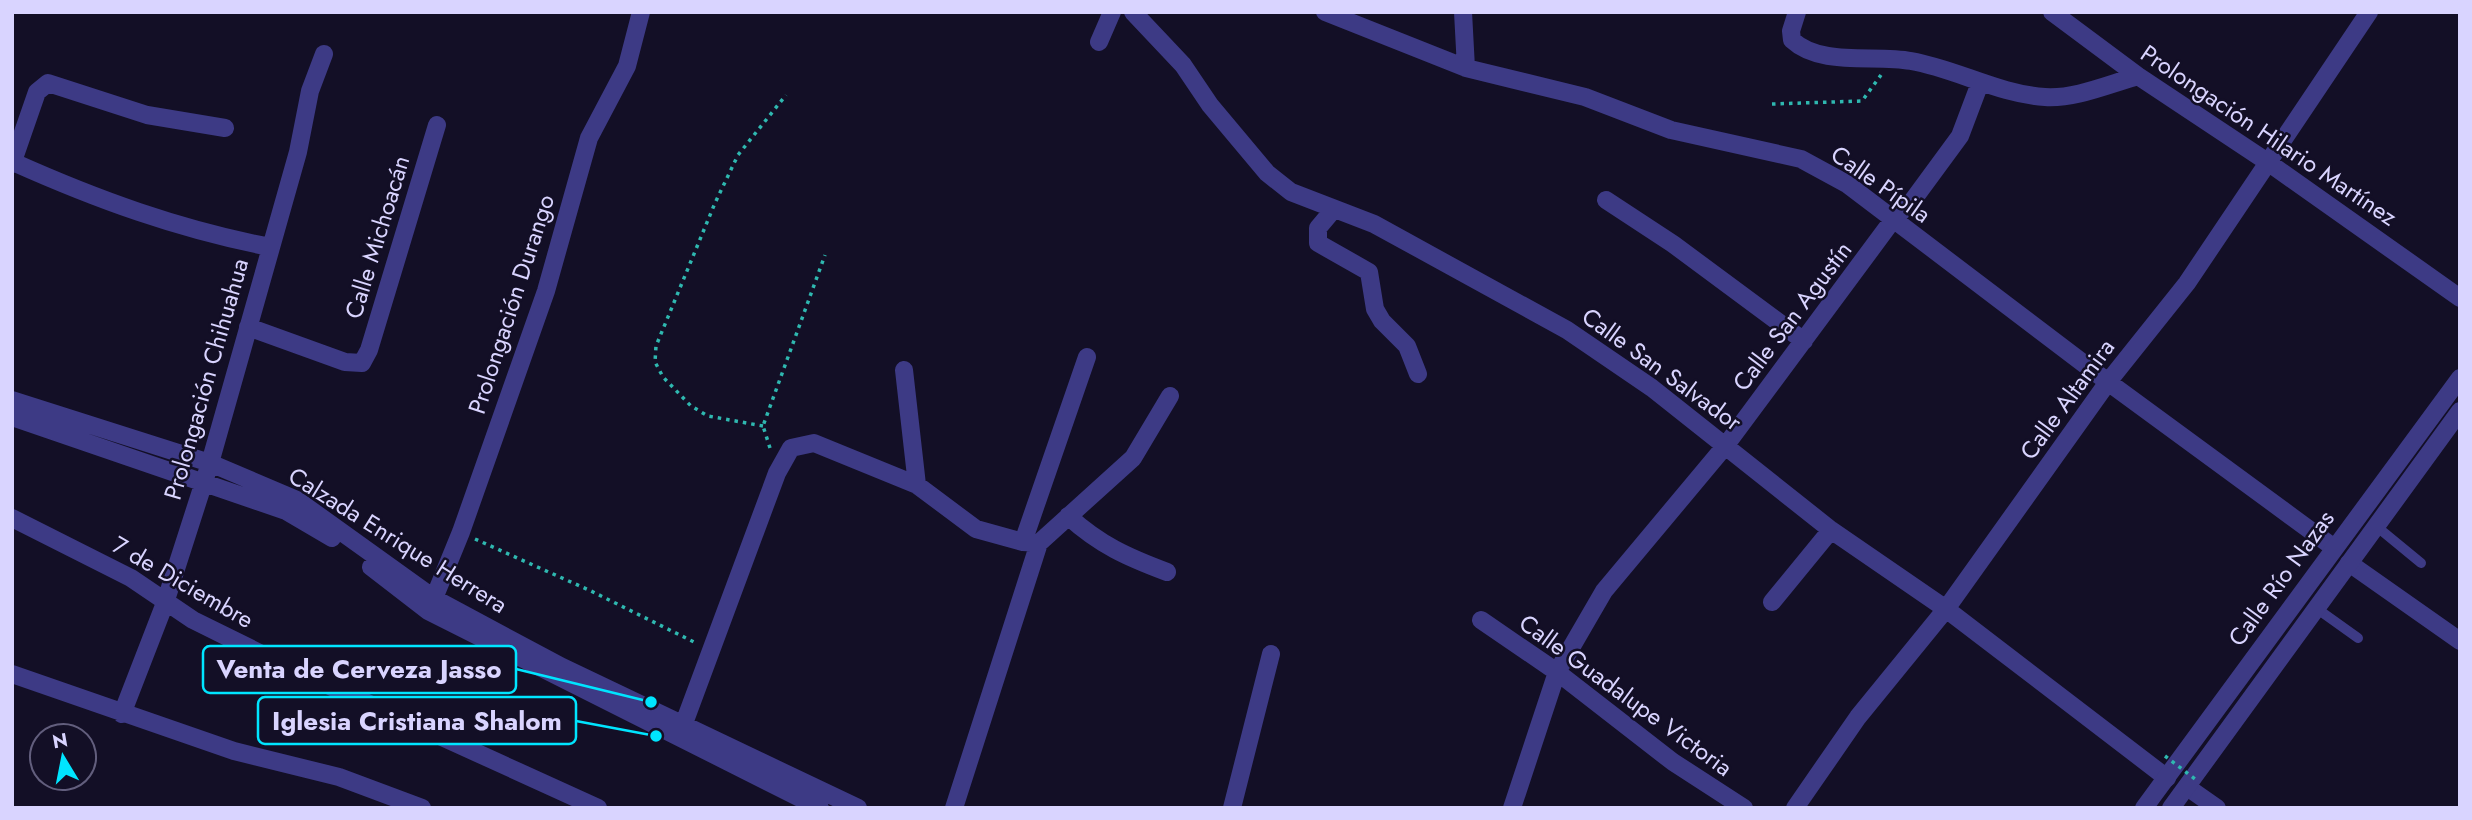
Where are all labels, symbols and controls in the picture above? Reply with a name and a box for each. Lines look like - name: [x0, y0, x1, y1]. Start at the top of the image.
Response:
- street label: Prolongación Hilario Martínez: [2134, 36, 2404, 234]
- street label: Calle Pípila: [1824, 137, 1938, 231]
- street label: Calle Michoacán: [336, 151, 418, 323]
- street label: Prolongación Durango: [459, 190, 563, 418]
- street label: Calle San Agustín: [1724, 234, 1860, 398]
- street label: Prolongación Chihuahua: [155, 254, 257, 504]
- street label: Calle San Salvador: [1575, 299, 1750, 440]
- street label: Calle Altamira: [2011, 331, 2123, 467]
- street label: Calzada Enrique Herrera: [282, 458, 514, 622]
- street label: Calle Río Nazas: [2220, 503, 2342, 653]
- street label: 7 de Diciembre: [106, 527, 260, 637]
- street label: Calle Guadalupe Victoria: [1512, 606, 1740, 784]
- callout: Venta de Cerveza Jasso: [203, 646, 516, 693]
- text: Venta de Cerveza Jasso: [215, 650, 502, 688]
- callout: Iglesia Cristiana Shalom: [258, 697, 576, 744]
- text: Iglesia Cristiana Shalom: [272, 702, 562, 740]
- north arrow: [28, 722, 98, 792]
- text: N: [50, 726, 70, 755]

